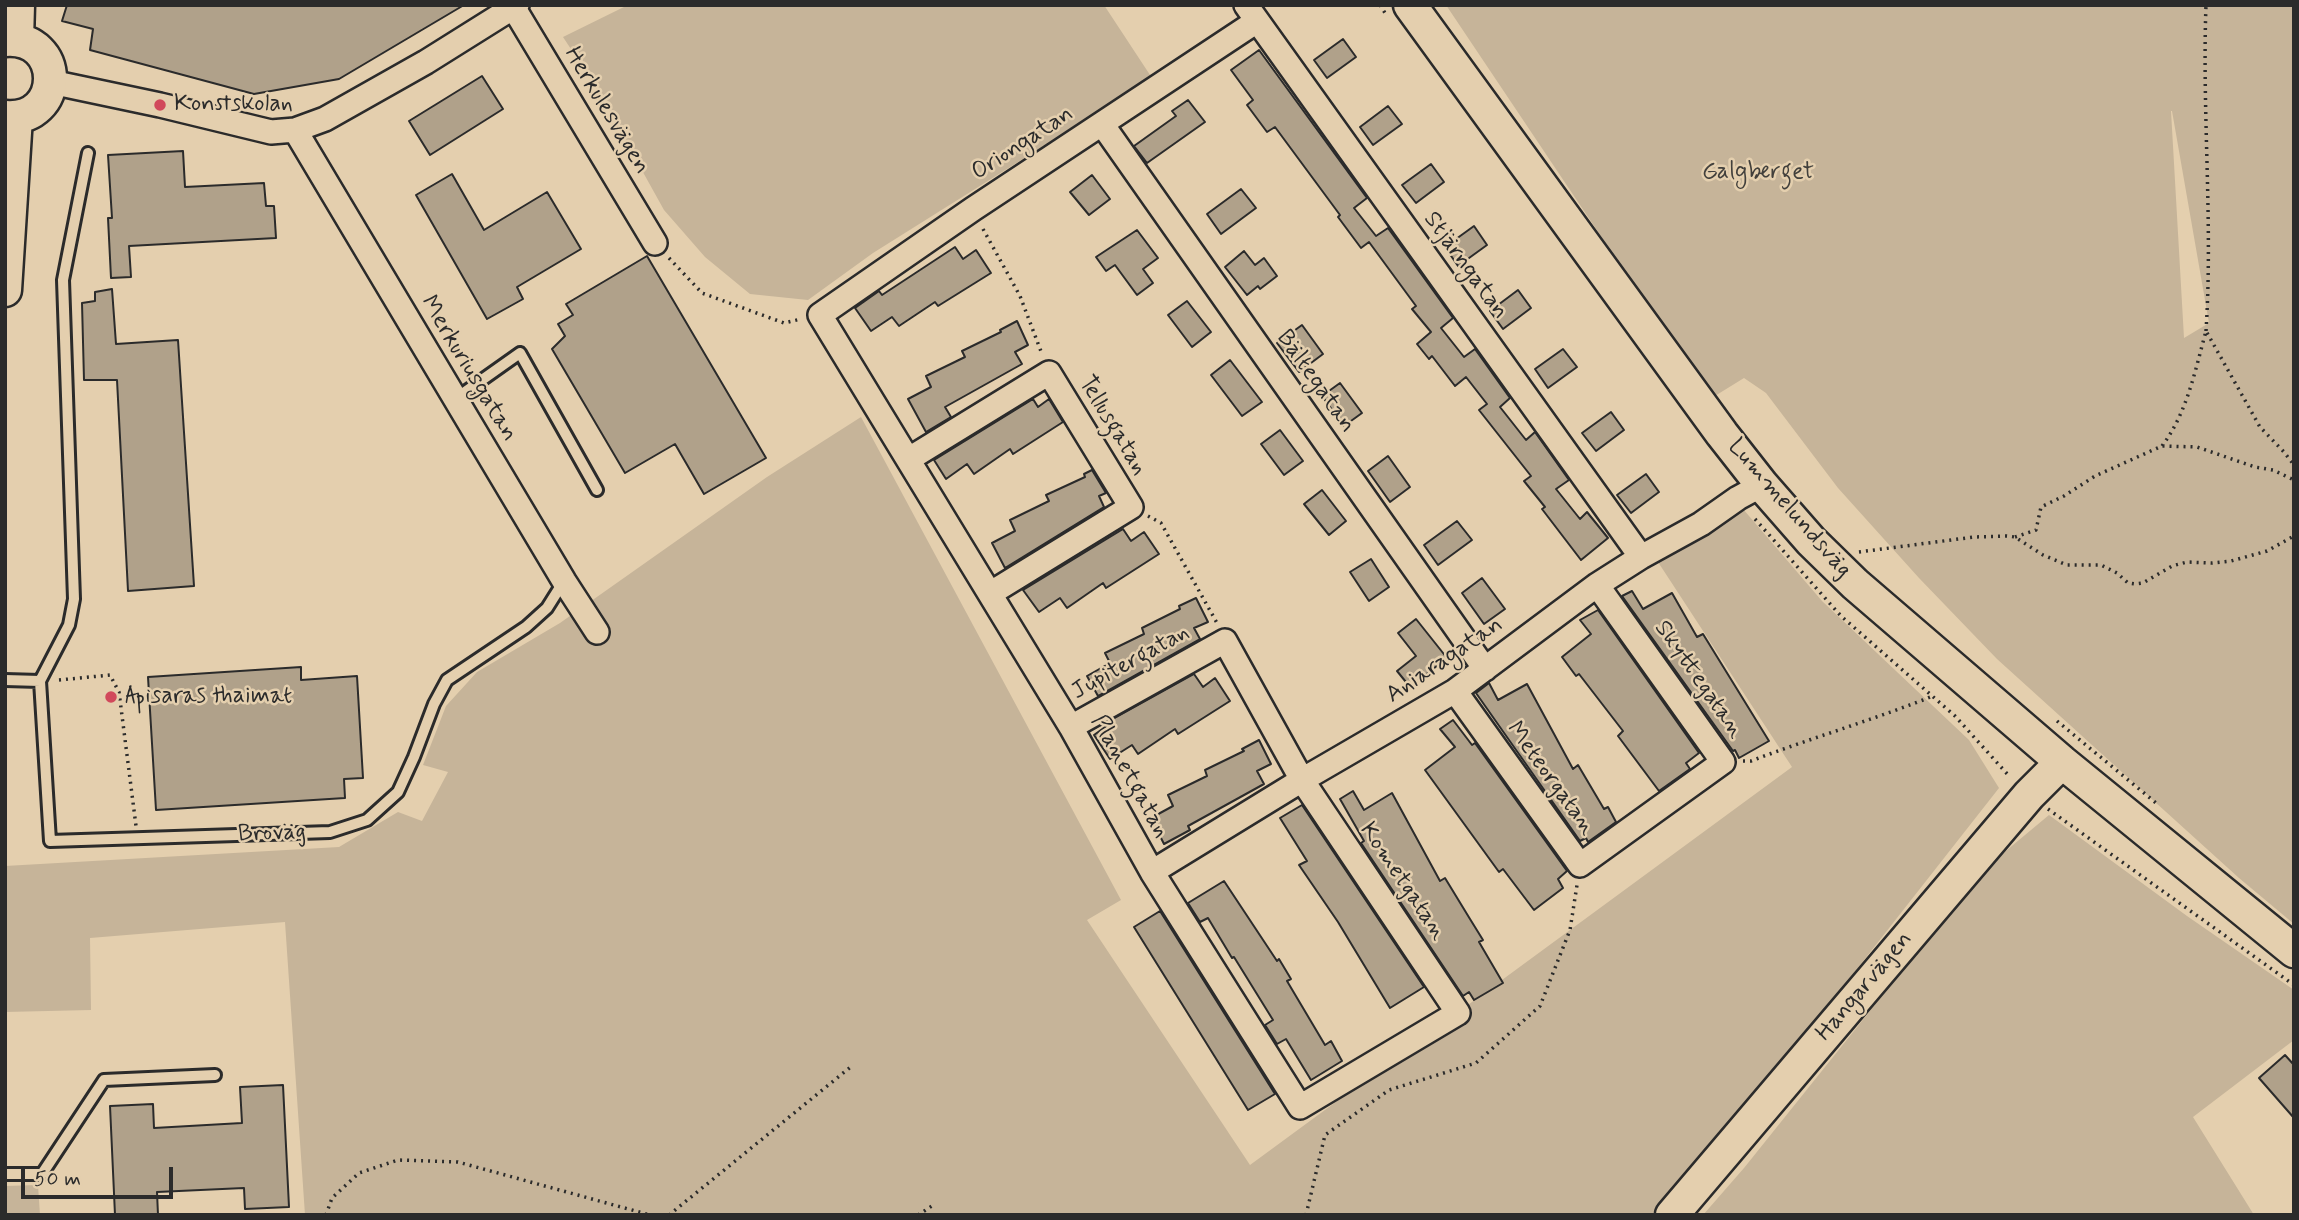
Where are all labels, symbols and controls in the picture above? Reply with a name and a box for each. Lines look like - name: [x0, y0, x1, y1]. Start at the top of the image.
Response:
- street label: Herkulesvägen: [557, 42, 655, 180]
- place label: Konstskolan: [174, 91, 293, 119]
- marker: Konstskolan: [152, 97, 168, 113]
- street label: Oriongatan: [967, 100, 1079, 188]
- park label: Galgberget: [1702, 159, 1814, 187]
- street label: Stjärngatan: [1416, 207, 1514, 325]
- street label: Merkuriusgatan: [413, 291, 523, 447]
- street label: Bältegatan: [1269, 325, 1361, 439]
- street label: Tellusgatan: [1071, 371, 1153, 481]
- street label: Lummelundsväg: [1721, 434, 1857, 584]
- street label: Aniaragatan: [1381, 611, 1509, 711]
- street label: Skyttegatan: [1647, 616, 1749, 744]
- street label: Jupitergatan: [1067, 619, 1195, 707]
- place label: Apisaras thaimat: [125, 683, 292, 711]
- marker: Apisaras thaimat: [103, 689, 119, 705]
- street label: Planetgatan: [1083, 710, 1175, 844]
- street label: Meteorgatan: [1499, 717, 1601, 841]
- street label: Broväg: [237, 818, 307, 850]
- street label: Kometgatan: [1352, 818, 1452, 946]
- street label: Hangarvägen: [1811, 926, 1919, 1048]
- scale bar: [24, 1154, 177, 1198]
- text: 50 m: [34, 1165, 81, 1193]

